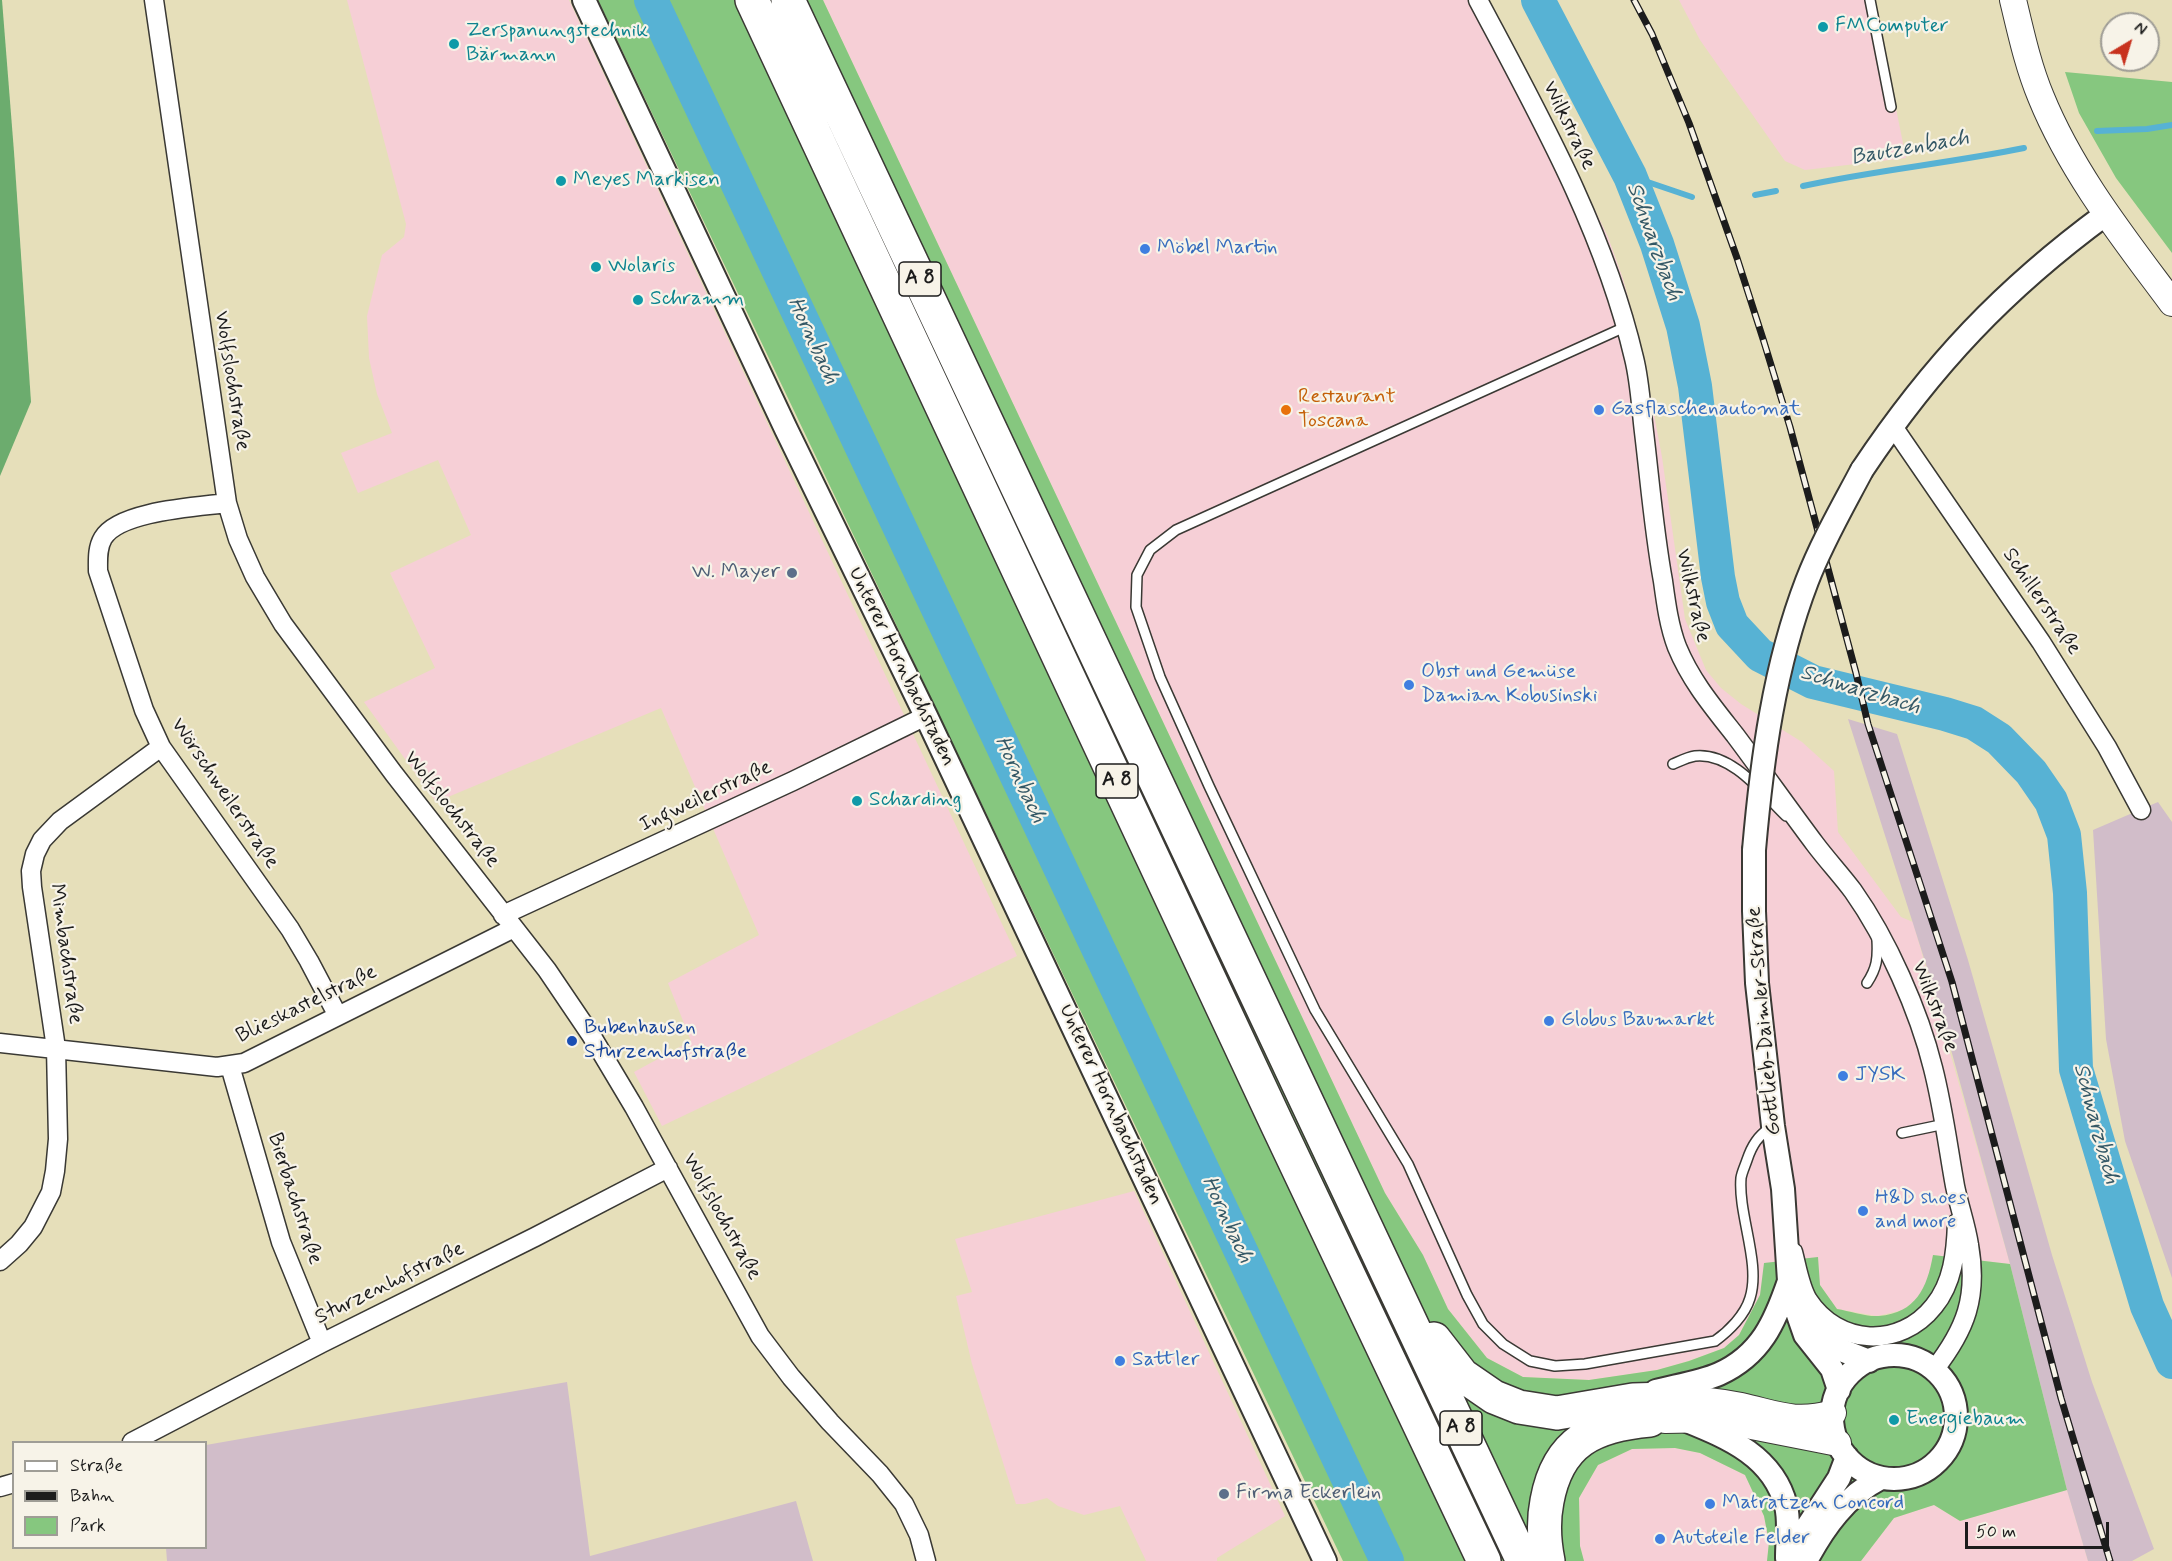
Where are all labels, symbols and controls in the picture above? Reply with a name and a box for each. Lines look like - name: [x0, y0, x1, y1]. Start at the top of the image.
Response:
- north arrow: [2100, 12, 2160, 72]
- place label: FMComputer: [1835, 14, 1949, 40]
- text: N: [2129, 17, 2151, 41]
- place label: Zerspanungstechnik Bärmann: [466, 19, 648, 69]
- marker: FMComputer: [1816, 20, 1830, 34]
- marker: Zerspanungstechnik Bärmann: [447, 37, 461, 51]
- street label: Wilkstraße: [1536, 78, 1600, 174]
- water label: Bautzenbach: [1849, 126, 1971, 172]
- place label: Meyes Markisen: [573, 168, 720, 194]
- marker: Meyes Markisen: [554, 174, 568, 188]
- water label: Schwarzbach: [1619, 179, 1687, 305]
- place label: Möbel Martin: [1157, 236, 1278, 262]
- marker: Möbel Martin: [1138, 242, 1152, 256]
- place label: Wolaris: [608, 254, 675, 280]
- marker: Wolaris: [589, 260, 603, 274]
- road number: A 8: [899, 262, 941, 296]
- place label: Schramm: [650, 287, 744, 313]
- marker: Schramm: [631, 293, 645, 307]
- water label: Hornbach: [780, 293, 844, 389]
- street label: Wolfslochstraße: [208, 309, 254, 453]
- place label: Restaurant Toscana: [1298, 385, 1396, 435]
- place label: Gasflaschenautomat: [1611, 397, 1801, 423]
- marker: Restaurant Toscana: [1279, 403, 1293, 417]
- marker: Gasflaschenautomat: [1592, 403, 1606, 417]
- street label: Schillerstraße: [1996, 544, 2086, 660]
- street label: Wilkstraße: [1669, 547, 1715, 645]
- place label: W. Mayer: [692, 560, 780, 586]
- street label: Unterer Hornbachstaden: [842, 563, 960, 771]
- marker: W. Mayer: [785, 566, 799, 580]
- place label: Obst und Gemüse Damian Kobusinski: [1421, 660, 1597, 710]
- water label: Schwarzbach: [1797, 660, 1923, 722]
- marker: Obst und Gemüse Damian Kobusinski: [1402, 678, 1416, 692]
- street label: Wörschweilerstraße: [164, 714, 284, 874]
- water label: Hornbach: [987, 732, 1051, 828]
- street label: Wolfslochstraße: [398, 747, 504, 873]
- street label: Ingweilerstraße: [636, 755, 776, 839]
- road number: A 8: [1096, 764, 1138, 798]
- place label: Scharding: [869, 788, 962, 814]
- marker: Scharding: [850, 794, 864, 808]
- street label: Mimbachstraße: [43, 882, 87, 1026]
- street label: Gottlieb-Daimler-Straße: [1742, 905, 1788, 1137]
- street label: Wilkstraße: [1905, 958, 1963, 1056]
- street label: Blieskastelstraße: [233, 960, 381, 1050]
- street label: Unterer Hornbachstaden: [1052, 1001, 1168, 1209]
- place label: Globus Baumarkt: [1561, 1008, 1715, 1034]
- marker: Globus Baumarkt: [1542, 1014, 1556, 1028]
- place label: Bubenhausen Sturzenhofstraße: [584, 1016, 747, 1066]
- marker: Bubenhausen Sturzenhofstraße: [565, 1034, 579, 1048]
- water label: Schwarzbach: [2066, 1061, 2124, 1187]
- place label: JYSK: [1855, 1063, 1905, 1089]
- marker: JYSK: [1836, 1069, 1850, 1083]
- street label: Bierbachstraße: [261, 1130, 327, 1268]
- street label: Wolfslochstraße: [676, 1149, 766, 1285]
- water label: Hornbach: [1194, 1172, 1258, 1268]
- place label: H&D shoes and more: [1875, 1186, 1966, 1236]
- marker: H&D shoes and more: [1856, 1204, 1870, 1218]
- street label: Sturzenhofstraße: [311, 1237, 469, 1331]
- place label: Sattler: [1132, 1348, 1199, 1374]
- marker: Sattler: [1113, 1354, 1127, 1368]
- place label: Energiebaum: [1906, 1407, 2025, 1433]
- road number: A 8: [1440, 1411, 1482, 1445]
- marker: Energiebaum: [1887, 1413, 1901, 1427]
- legend: [12, 1441, 207, 1549]
- text: Straße: [70, 1454, 123, 1478]
- place label: Firma Eckerlein: [1236, 1481, 1381, 1507]
- text: Bahn: [70, 1484, 114, 1508]
- marker: Firma Eckerlein: [1217, 1487, 1231, 1501]
- place label: Matratzen Concord: [1722, 1491, 1904, 1517]
- marker: Matratzen Concord: [1703, 1497, 1717, 1511]
- scale bar: [1968, 1510, 2112, 1548]
- text: Park: [70, 1514, 106, 1538]
- text: 50 m: [1976, 1520, 2016, 1544]
- place label: Autoteile Felder: [1672, 1526, 1810, 1552]
- marker: Autoteile Felder: [1653, 1532, 1667, 1546]

